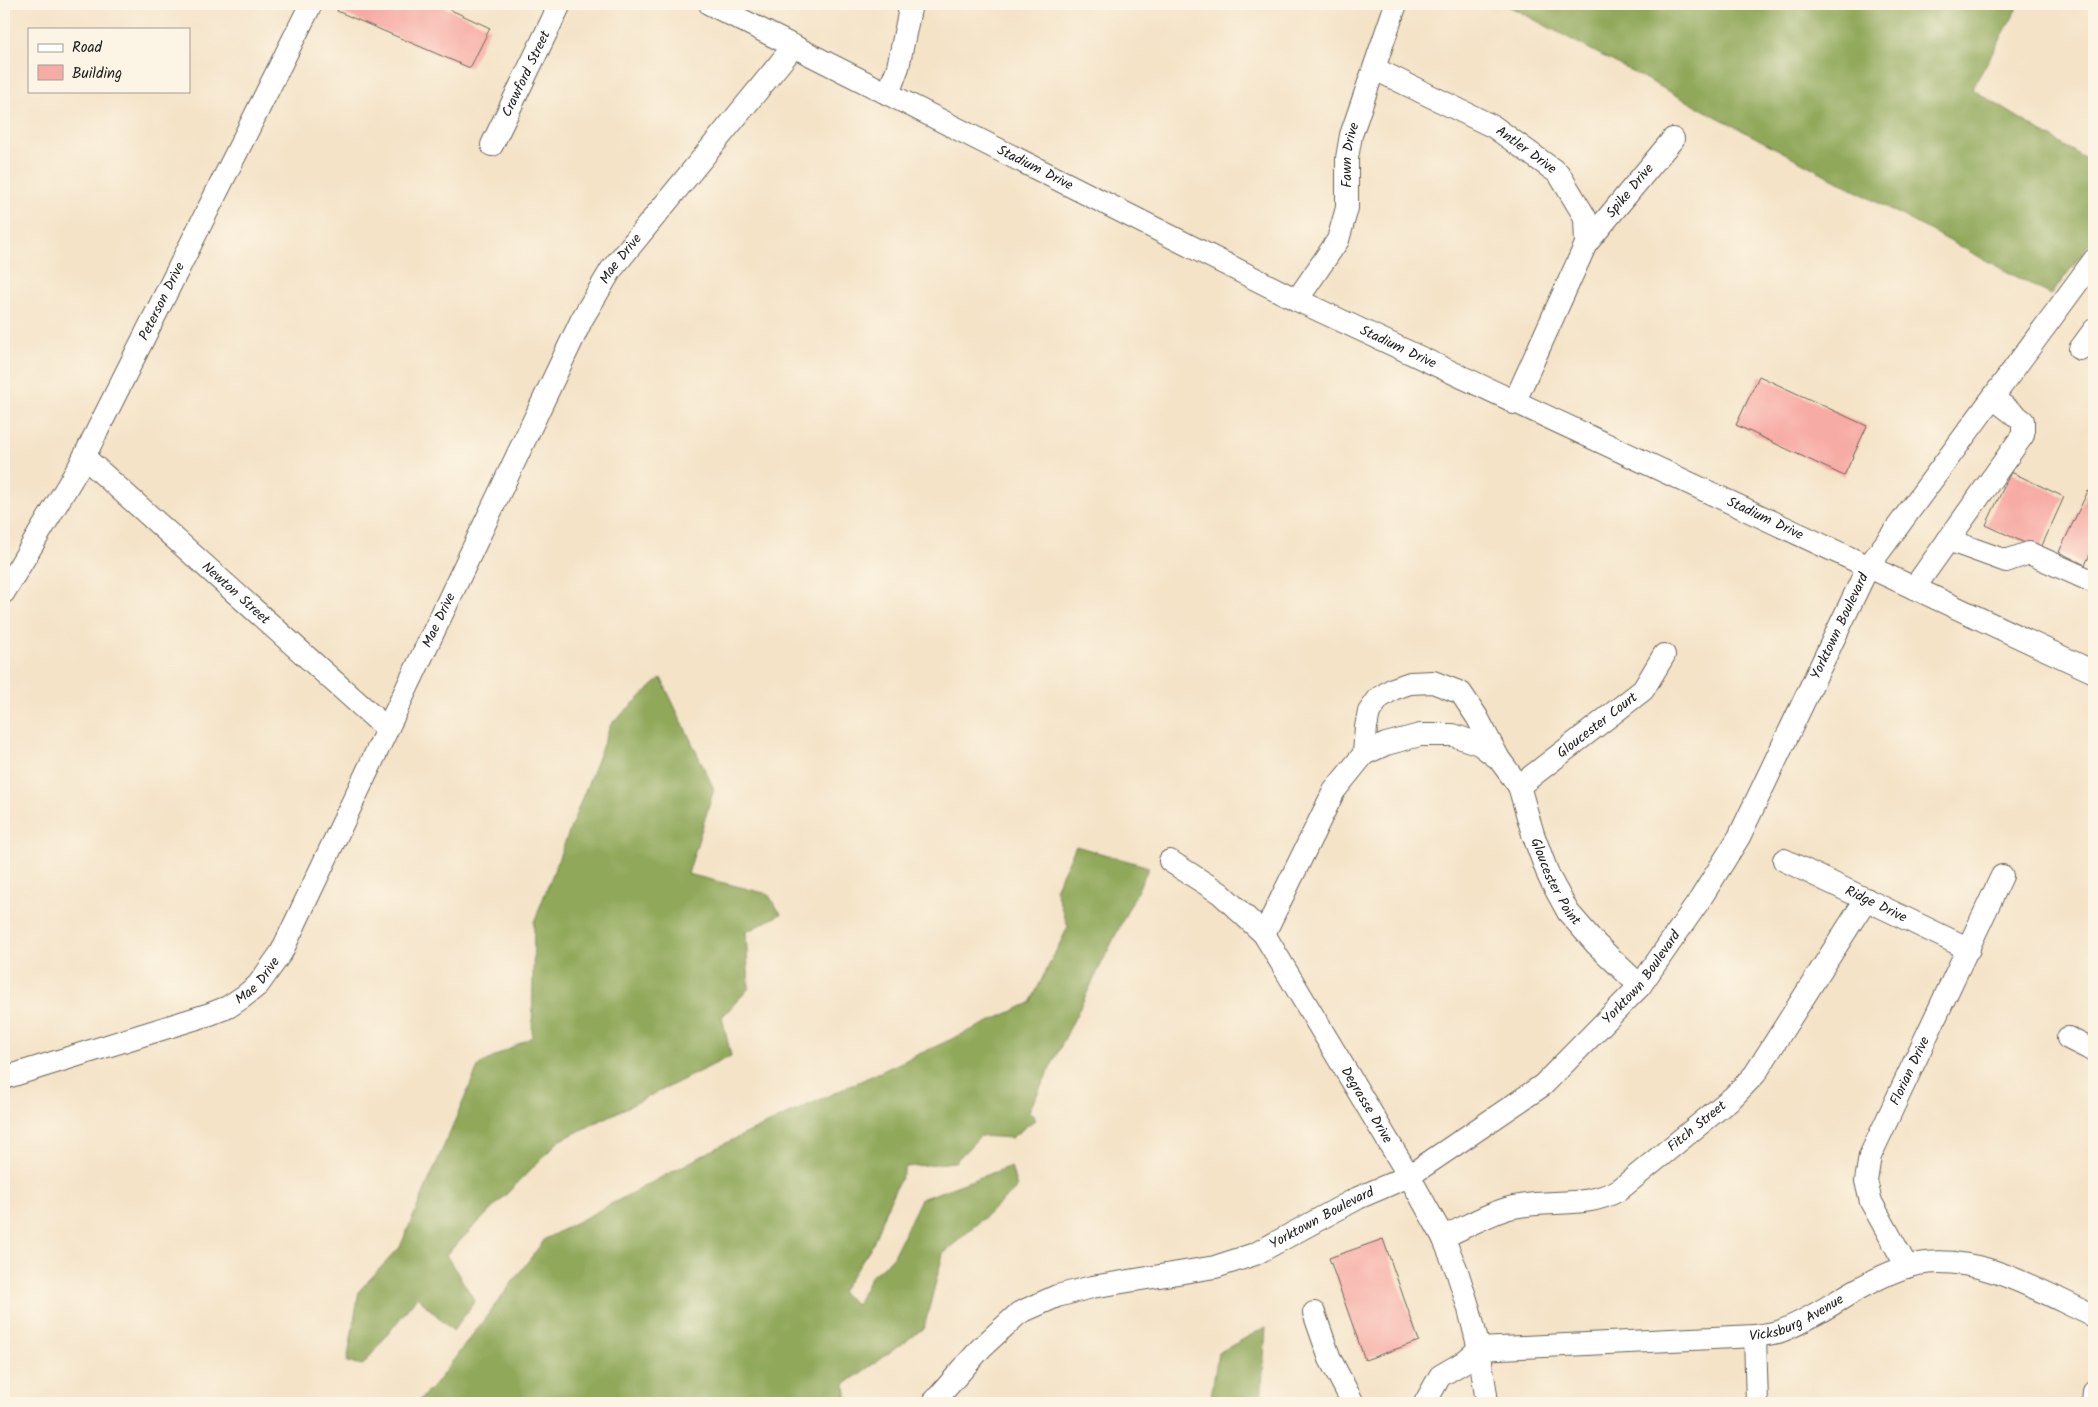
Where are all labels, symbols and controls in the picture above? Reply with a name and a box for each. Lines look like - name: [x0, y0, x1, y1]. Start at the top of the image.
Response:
- street label: Crawford Street: [496, 26, 557, 121]
- legend: [28, 28, 190, 92]
- text: Road: [72, 36, 103, 60]
- text: Building: [72, 62, 122, 86]
- street label: Fawn Drive: [1336, 119, 1366, 188]
- street label: Antler Drive: [1491, 121, 1562, 180]
- street label: Stadium Drive: [993, 139, 1077, 197]
- street label: Spike Drive: [1601, 158, 1660, 223]
- street label: Mae Drive: [594, 228, 648, 288]
- street label: Peterson Drive: [133, 258, 191, 344]
- street label: Stadium Drive: [1356, 320, 1441, 375]
- street label: Stadium Drive: [1723, 491, 1808, 546]
- street label: Newton Street: [197, 556, 275, 630]
- street label: Yorktown Boulevard: [1805, 568, 1875, 683]
- street label: Mae Drive: [416, 588, 462, 652]
- street label: Gloucester Court: [1552, 687, 1643, 764]
- street label: Gloucester Point: [1524, 835, 1586, 931]
- street label: Ridge Drive: [1841, 880, 1911, 929]
- street label: Yorktown Boulevard: [1597, 925, 1687, 1030]
- street label: Mae Drive: [231, 952, 286, 1010]
- street label: Florian Drive: [1884, 1032, 1936, 1109]
- street label: Degrasse Drive: [1335, 1062, 1399, 1148]
- street label: Fitch Street: [1662, 1095, 1732, 1157]
- street label: Yorktown Boulevard: [1266, 1181, 1378, 1255]
- street label: Vicksburg Avenue: [1749, 1288, 1849, 1347]

